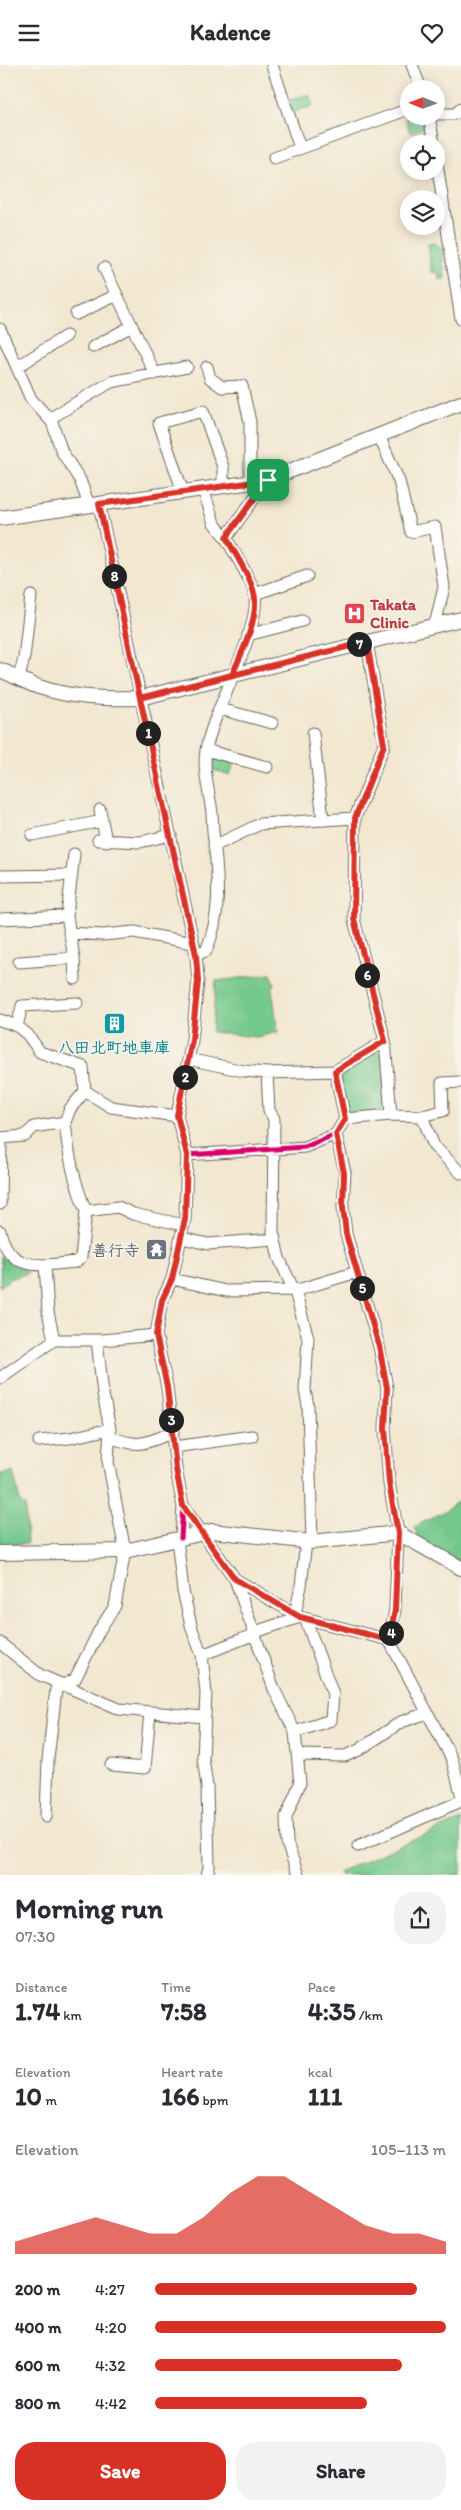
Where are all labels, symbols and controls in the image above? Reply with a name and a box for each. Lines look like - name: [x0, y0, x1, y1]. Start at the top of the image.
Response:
- icon: menu: [15, 19, 43, 47]
- text: Kadence: [190, 19, 271, 46]
- icon: heart: [418, 19, 446, 47]
- north arrow: [400, 80, 445, 125]
- map controls: [400, 80, 445, 235]
- button: locate: [400, 135, 445, 180]
- button: layers: [400, 190, 445, 235]
- pin: [247, 459, 289, 501]
- icon: arrive: [254, 466, 282, 494]
- pin: 8: [102, 563, 126, 589]
- text: 8: [111, 568, 118, 585]
- place label: Takata Clinic: [369, 595, 417, 632]
- hospital icon: Takata Clinic: [342, 601, 366, 625]
- pin: 7: [346, 631, 372, 657]
- text: 7: [356, 636, 363, 653]
- pin: 1: [136, 721, 160, 745]
- text: 1: [145, 725, 152, 742]
- pin: 6: [354, 963, 380, 987]
- text: 6: [364, 967, 371, 984]
- building icon: 八田北町地車庫: [102, 1011, 126, 1035]
- place label: 八田北町地車庫: [58, 1038, 170, 1057]
- pin: 2: [172, 1065, 198, 1089]
- text: 2: [182, 1069, 189, 1086]
- temple icon: 善行寺: [144, 1238, 168, 1262]
- place label: 善行寺: [92, 1241, 140, 1260]
- pin: 5: [350, 1275, 374, 1301]
- text: 5: [359, 1280, 366, 1297]
- pin: 3: [158, 1407, 184, 1433]
- text: 3: [168, 1412, 175, 1429]
- pin: 4: [378, 1621, 404, 1645]
- text: 4: [387, 1625, 396, 1642]
- text: Morning run: [15, 1891, 163, 1925]
- button: share: [394, 1892, 446, 1944]
- text: 07:30: [15, 1927, 55, 1946]
- text: Distance: [15, 1979, 67, 1996]
- text: Time: [161, 1979, 191, 1996]
- text: Pace: [308, 1979, 336, 1996]
- text: 1.74: [15, 1996, 60, 2026]
- text: 7:58: [161, 1996, 207, 2026]
- text: 4:35: [308, 1996, 356, 2026]
- text: km: [60, 2007, 82, 2024]
- text: /km: [356, 2007, 383, 2024]
- text: Elevation: [15, 2064, 71, 2081]
- text: Heart rate: [161, 2064, 223, 2081]
- text: kcal: [308, 2064, 333, 2081]
- text: 10: [15, 2081, 42, 2111]
- text: 166: [161, 2081, 199, 2111]
- text: 111: [308, 2081, 342, 2111]
- text: m: [42, 2092, 57, 2109]
- text: bpm: [199, 2092, 229, 2109]
- text: Elevation: [15, 2140, 79, 2159]
- text: 105–113 m: [371, 2140, 446, 2159]
- text: 200 m: [15, 2280, 60, 2299]
- text: 4:27: [95, 2280, 125, 2299]
- text: 400 m: [15, 2318, 61, 2337]
- text: 4:20: [95, 2318, 127, 2337]
- text: 600 m: [15, 2356, 60, 2375]
- text: 4:32: [95, 2356, 126, 2375]
- text: 800 m: [15, 2394, 61, 2413]
- text: 4:42: [95, 2394, 127, 2413]
- button: Save: [15, 2442, 226, 2500]
- button: Share: [236, 2442, 446, 2500]

